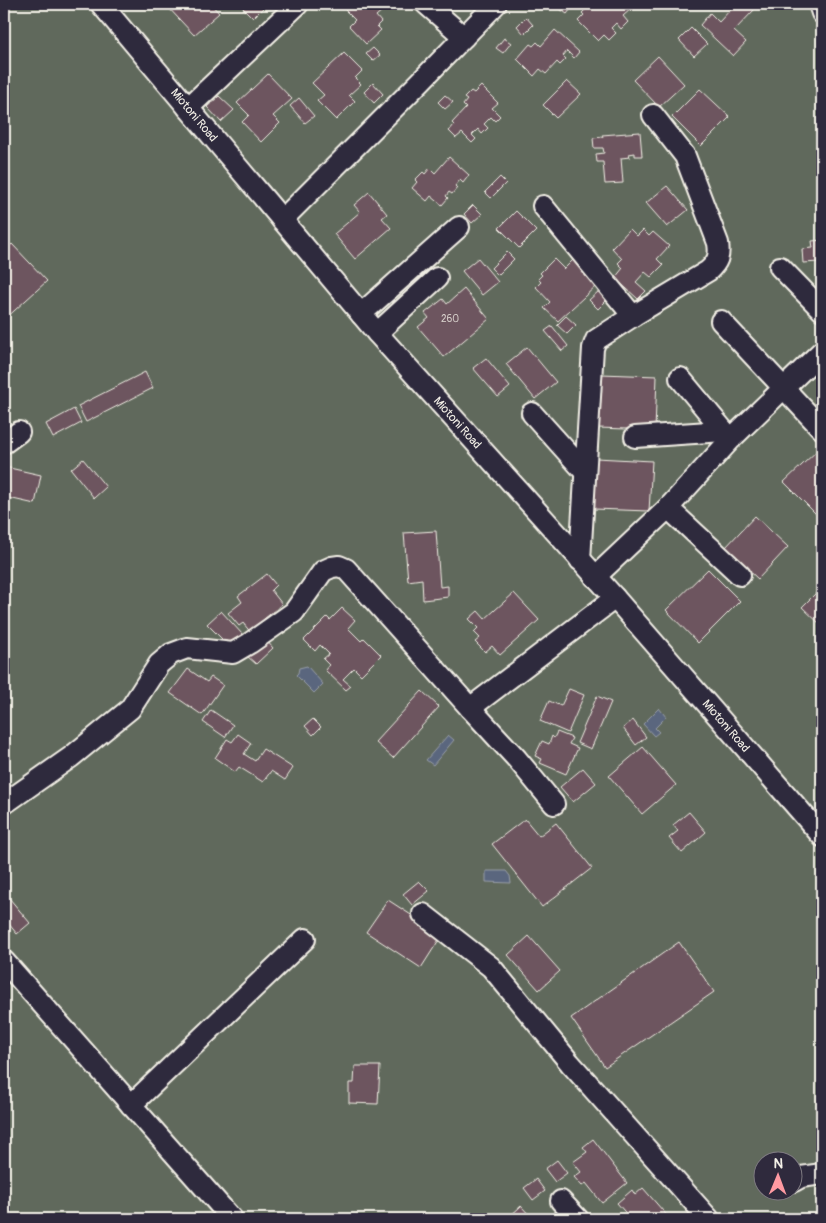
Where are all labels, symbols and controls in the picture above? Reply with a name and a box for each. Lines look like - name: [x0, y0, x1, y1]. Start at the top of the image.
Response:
- street label: Miotoni Road: [167, 86, 220, 145]
- house number: 260: [441, 313, 459, 325]
- street label: Miotoni Road: [430, 394, 485, 452]
- street label: Miotoni Road: [699, 697, 753, 756]
- north arrow: [754, 1150, 804, 1200]
- text: N: [773, 1155, 783, 1172]

